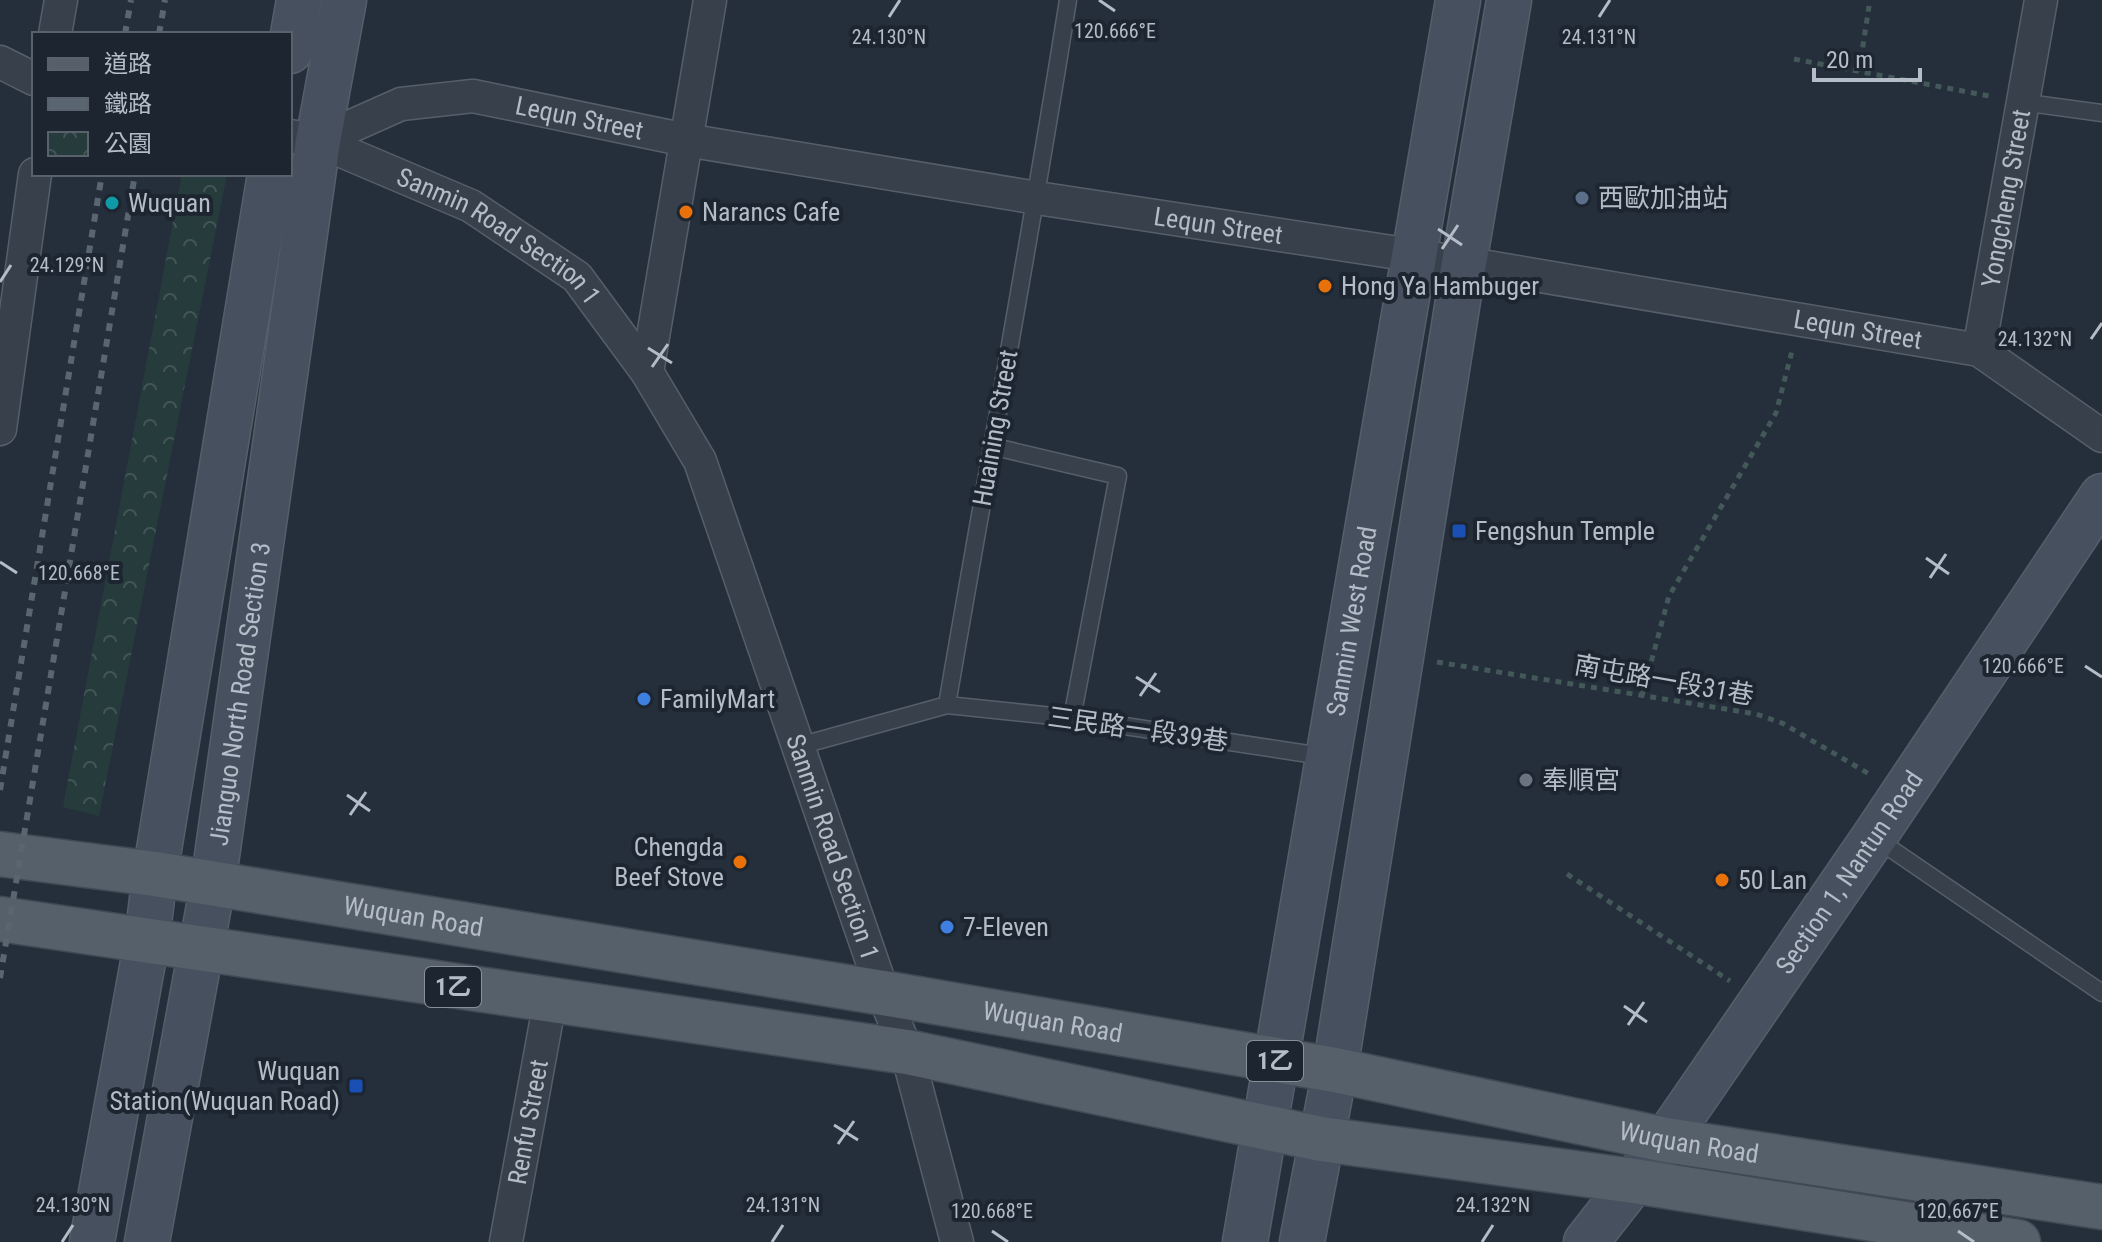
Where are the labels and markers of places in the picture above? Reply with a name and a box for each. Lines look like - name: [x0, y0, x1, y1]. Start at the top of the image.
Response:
- place label: 西歐加油站: [1598, 183, 1728, 213]
- place label: Wuquan: [128, 188, 211, 218]
- marker: 西歐加油站: [1573, 189, 1591, 207]
- marker: Wuquan: [103, 194, 121, 212]
- place label: Narancs Cafe: [702, 197, 840, 227]
- marker: Narancs Cafe: [677, 203, 695, 221]
- place label: Hong Ya Hambuger: [1341, 271, 1539, 301]
- marker: Hong Ya Hambuger: [1316, 277, 1334, 295]
- place label: Fengshun Temple: [1475, 516, 1655, 546]
- marker: Fengshun Temple: [1450, 522, 1468, 540]
- place label: FamilyMart: [660, 684, 775, 714]
- marker: FamilyMart: [635, 690, 653, 708]
- place label: 奉順宮: [1542, 765, 1620, 795]
- marker: 奉順宮: [1517, 771, 1535, 789]
- place label: Chengda Beef Stove: [614, 832, 724, 892]
- marker: Chengda Beef Stove: [731, 853, 749, 871]
- place label: 50 Lan: [1738, 865, 1807, 895]
- marker: 50 Lan: [1713, 871, 1731, 889]
- place label: 7-Eleven: [963, 912, 1049, 942]
- marker: 7-Eleven: [938, 918, 956, 936]
- place label: Wuquan Station(Wuquan Road): [109, 1056, 340, 1116]
- marker: Wuquan Station(Wuquan Road): [347, 1077, 365, 1095]

